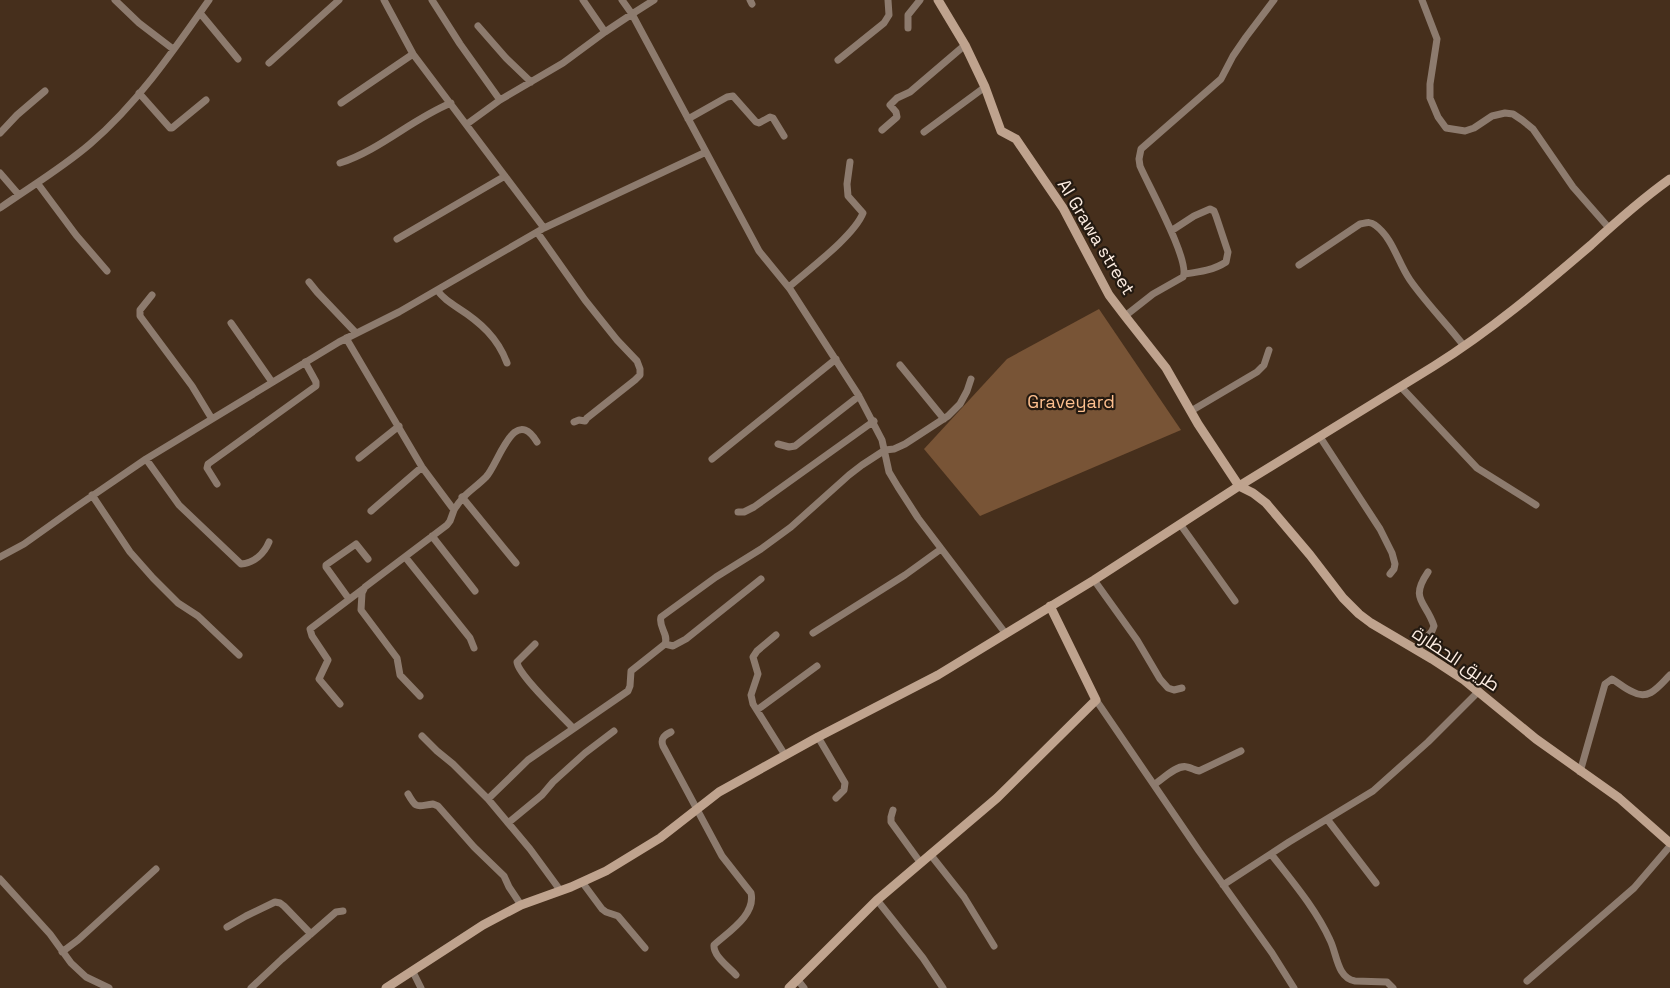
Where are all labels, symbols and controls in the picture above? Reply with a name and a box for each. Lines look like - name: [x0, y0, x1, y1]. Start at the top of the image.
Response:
- street label: Al Grawa street: [1053, 174, 1140, 299]
- park label: Graveyard: [1027, 390, 1115, 413]
- street label: طريق الحظارة: [1408, 621, 1504, 697]

